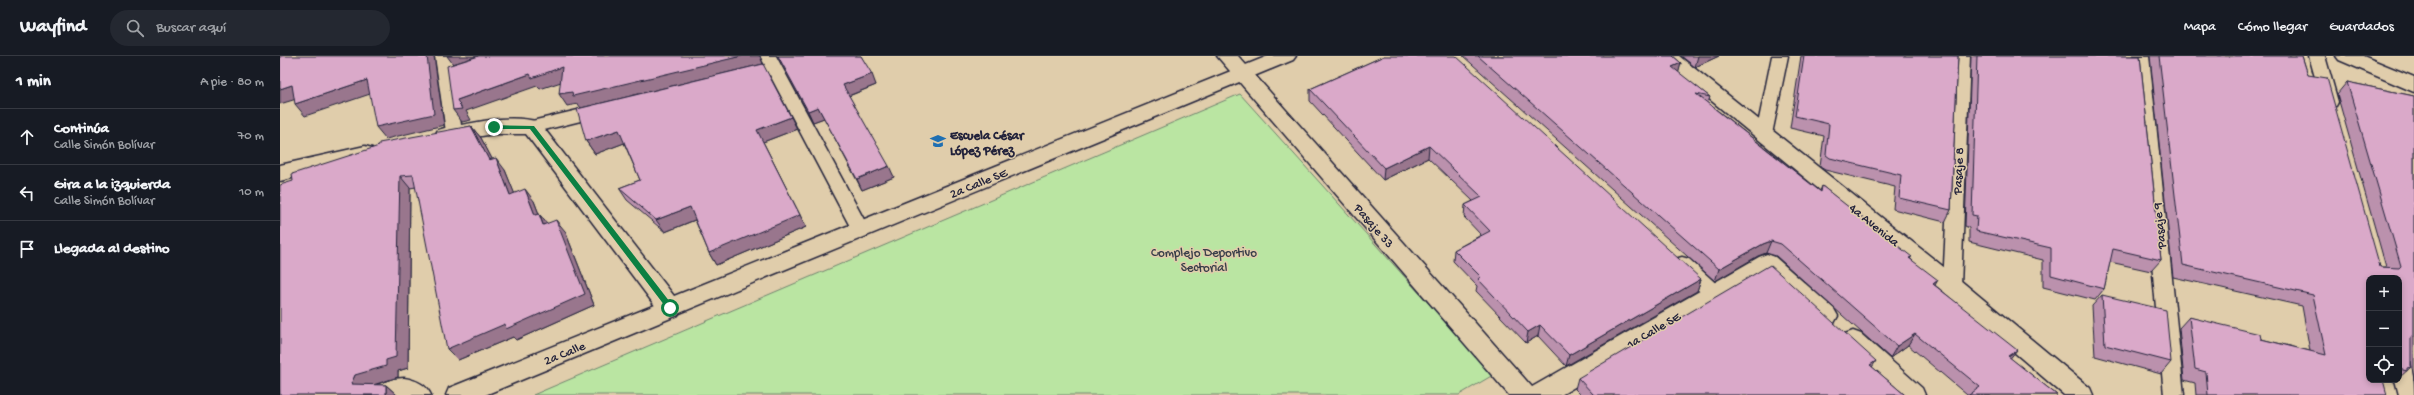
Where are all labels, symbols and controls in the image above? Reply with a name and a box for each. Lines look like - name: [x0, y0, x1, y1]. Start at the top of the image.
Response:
- search box: [110, 10, 390, 46]
- text: Wayfind: [20, 16, 86, 39]
- icon: search: [124, 17, 146, 39]
- text: Buscar aquí: [156, 19, 226, 37]
- text: Mapa: [2184, 19, 2216, 36]
- text: Cómo llegar: [2238, 19, 2307, 36]
- text: Guardados: [2329, 19, 2394, 36]
- text: 1 min: [16, 72, 51, 92]
- text: A pie · 80 m: [200, 75, 264, 90]
- route end: [485, 118, 503, 136]
- text: Continúa: [54, 120, 109, 138]
- icon: ahead: [16, 126, 38, 148]
- text: 70 m: [238, 129, 264, 144]
- place label: Escuela César López Pérez: [950, 129, 1025, 160]
- school or university icon: Escuela César López Pérez: [929, 132, 947, 150]
- text: Calle Simón Bolívar: [54, 138, 154, 153]
- street label: Pasaje 8: [1951, 147, 1968, 196]
- street label: 2a Calle SE: [948, 166, 1011, 203]
- text: Gira a la izquierda: [54, 176, 170, 194]
- icon: left: [16, 182, 38, 204]
- text: 10 m: [239, 185, 264, 200]
- text: Calle Simón Bolívar: [54, 194, 154, 209]
- street label: Pasaje 33: [1349, 201, 1396, 252]
- street label: 4a Avenida: [1845, 201, 1902, 251]
- street label: Pasaje 9: [2151, 201, 2170, 251]
- icon: arrive: [16, 238, 38, 260]
- text: Llegada al destino: [54, 240, 170, 258]
- park label: Complejo Deportivo Sectorial: [1151, 246, 1257, 276]
- map controls: [2366, 275, 2402, 383]
- button: +: [2366, 275, 2402, 311]
- route start: [661, 299, 679, 317]
- street label: 1a Calle SE: [1624, 309, 1685, 353]
- button: −: [2366, 311, 2402, 347]
- street label: 2a Calle: [542, 339, 588, 369]
- button: locate: [2366, 347, 2402, 383]

